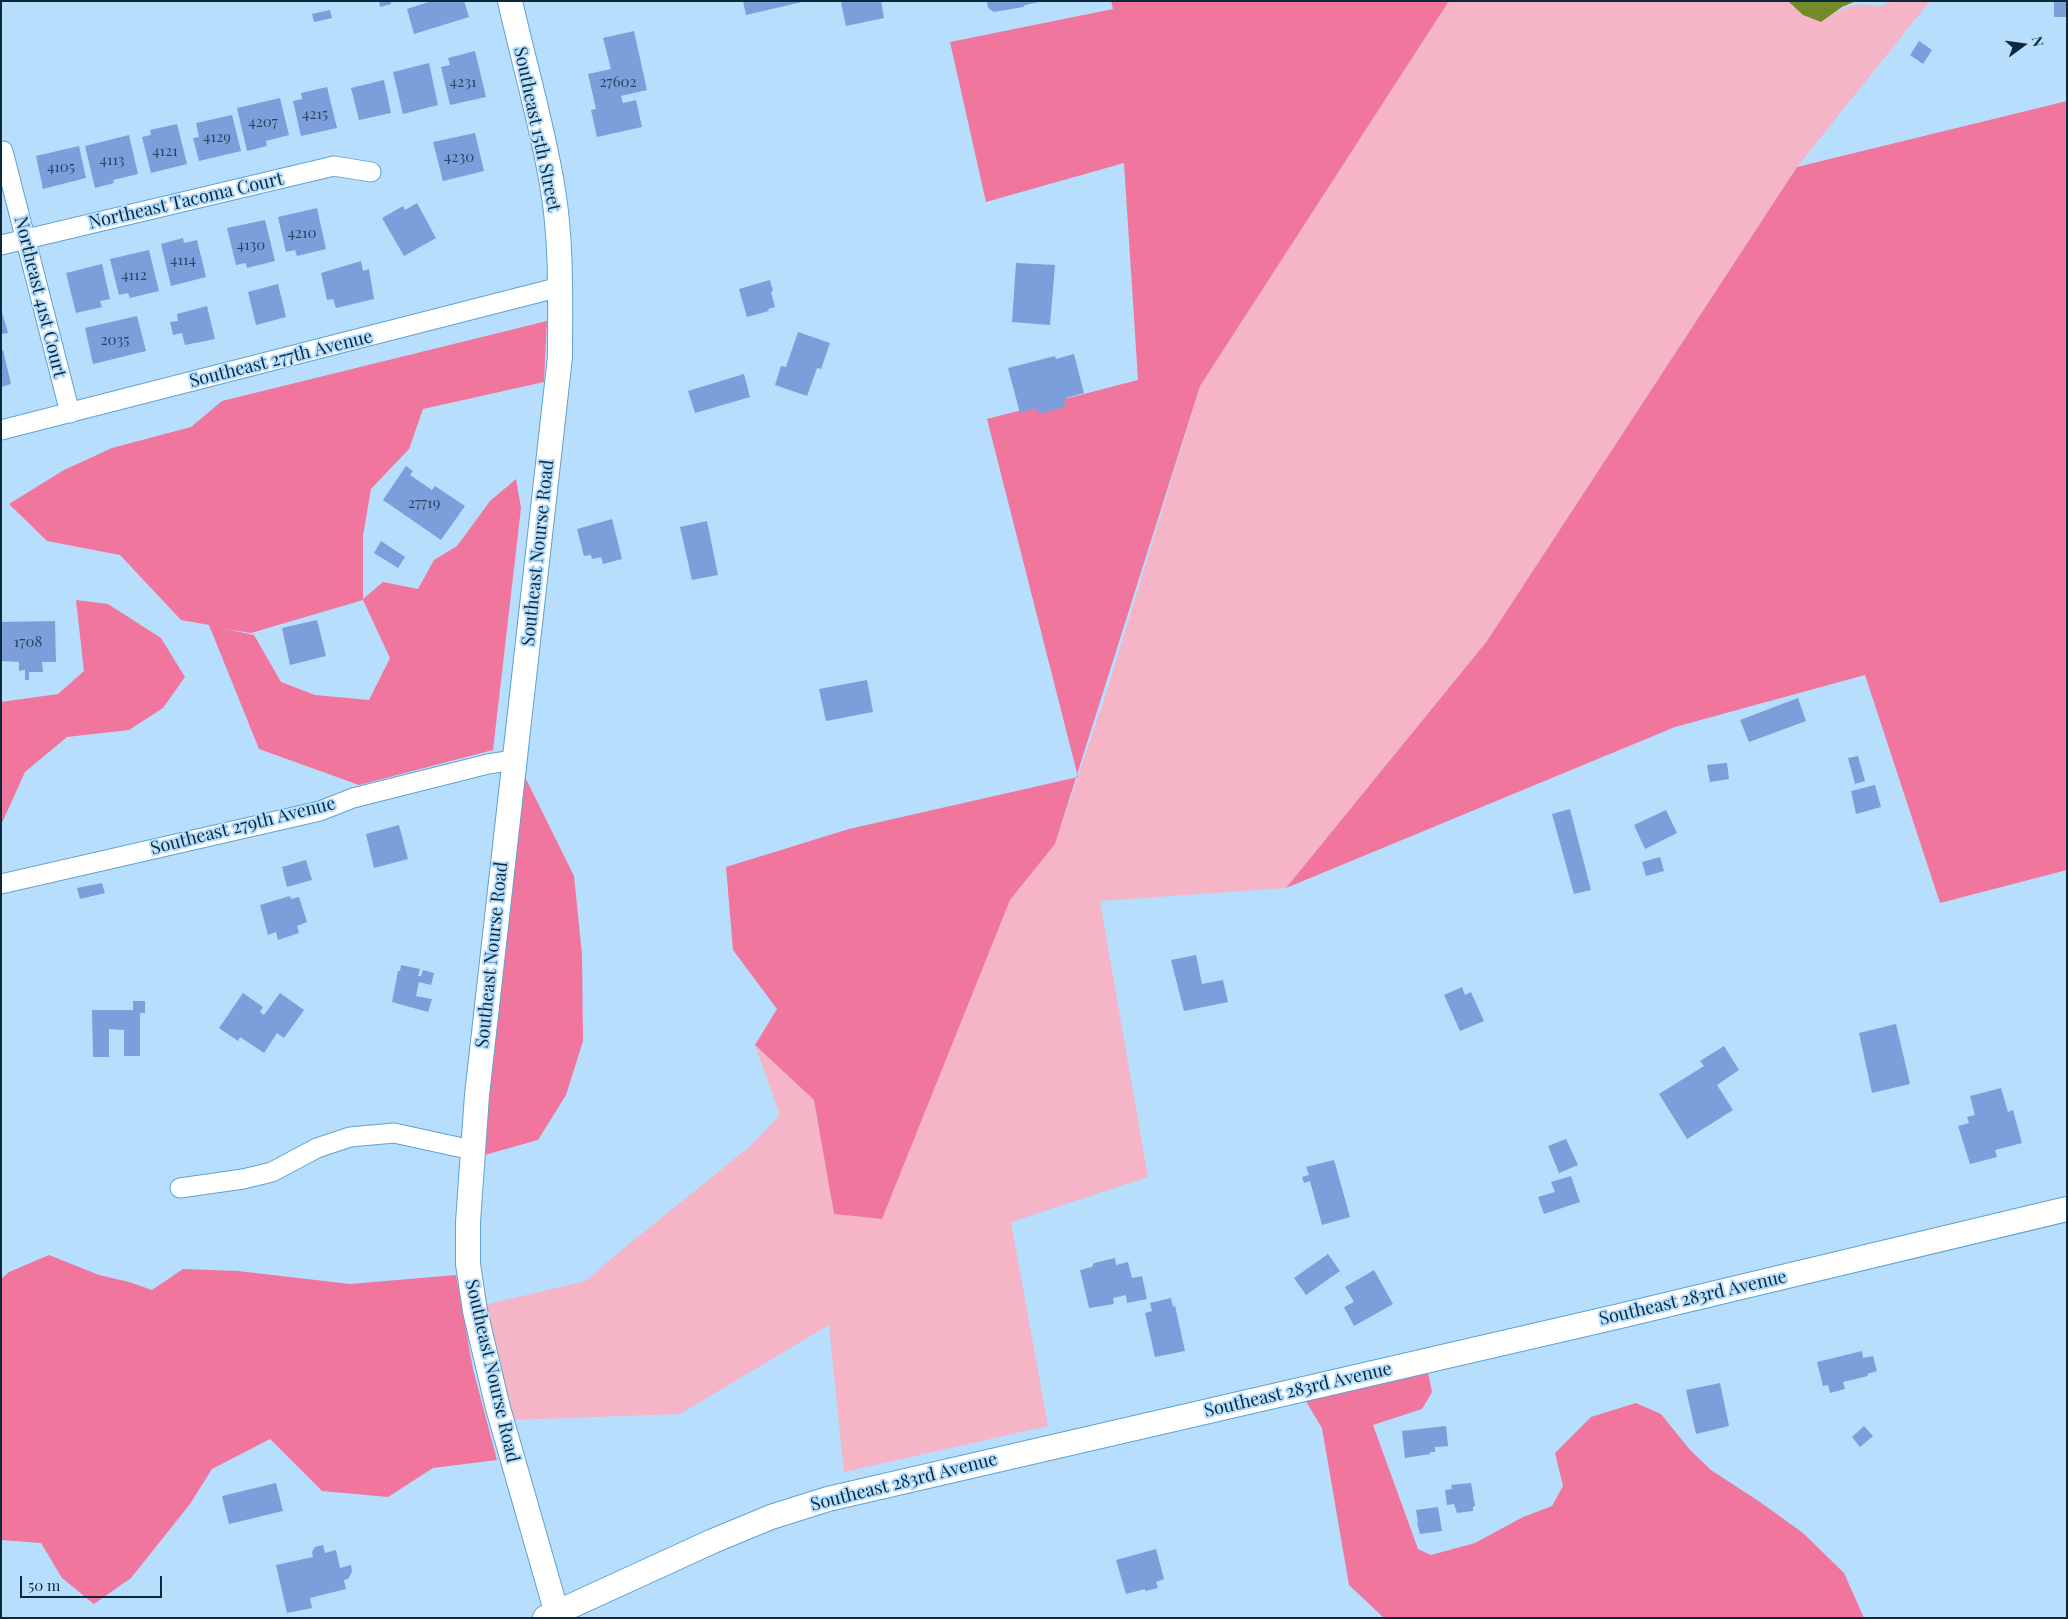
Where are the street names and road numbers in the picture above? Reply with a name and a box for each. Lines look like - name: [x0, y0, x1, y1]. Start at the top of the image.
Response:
- street label: Southeast 15th Street: [509, 45, 565, 213]
- street label: Northeast Tacoma Court: [87, 168, 285, 234]
- street label: Northeast 41st Court: [9, 214, 71, 380]
- street label: Southeast 277th Avenue: [187, 326, 375, 392]
- street label: Southeast Nourse Road: [517, 459, 559, 647]
- street label: Southeast 279th Avenue: [148, 793, 338, 859]
- street label: Southeast Nourse Road: [471, 861, 513, 1049]
- street label: Southeast 283rd Avenue: [1597, 1266, 1789, 1330]
- street label: Southeast Nourse Road: [460, 1277, 524, 1465]
- street label: Southeast 283rd Avenue: [1202, 1358, 1394, 1422]
- street label: Southeast 283rd Avenue: [808, 1448, 1000, 1516]

